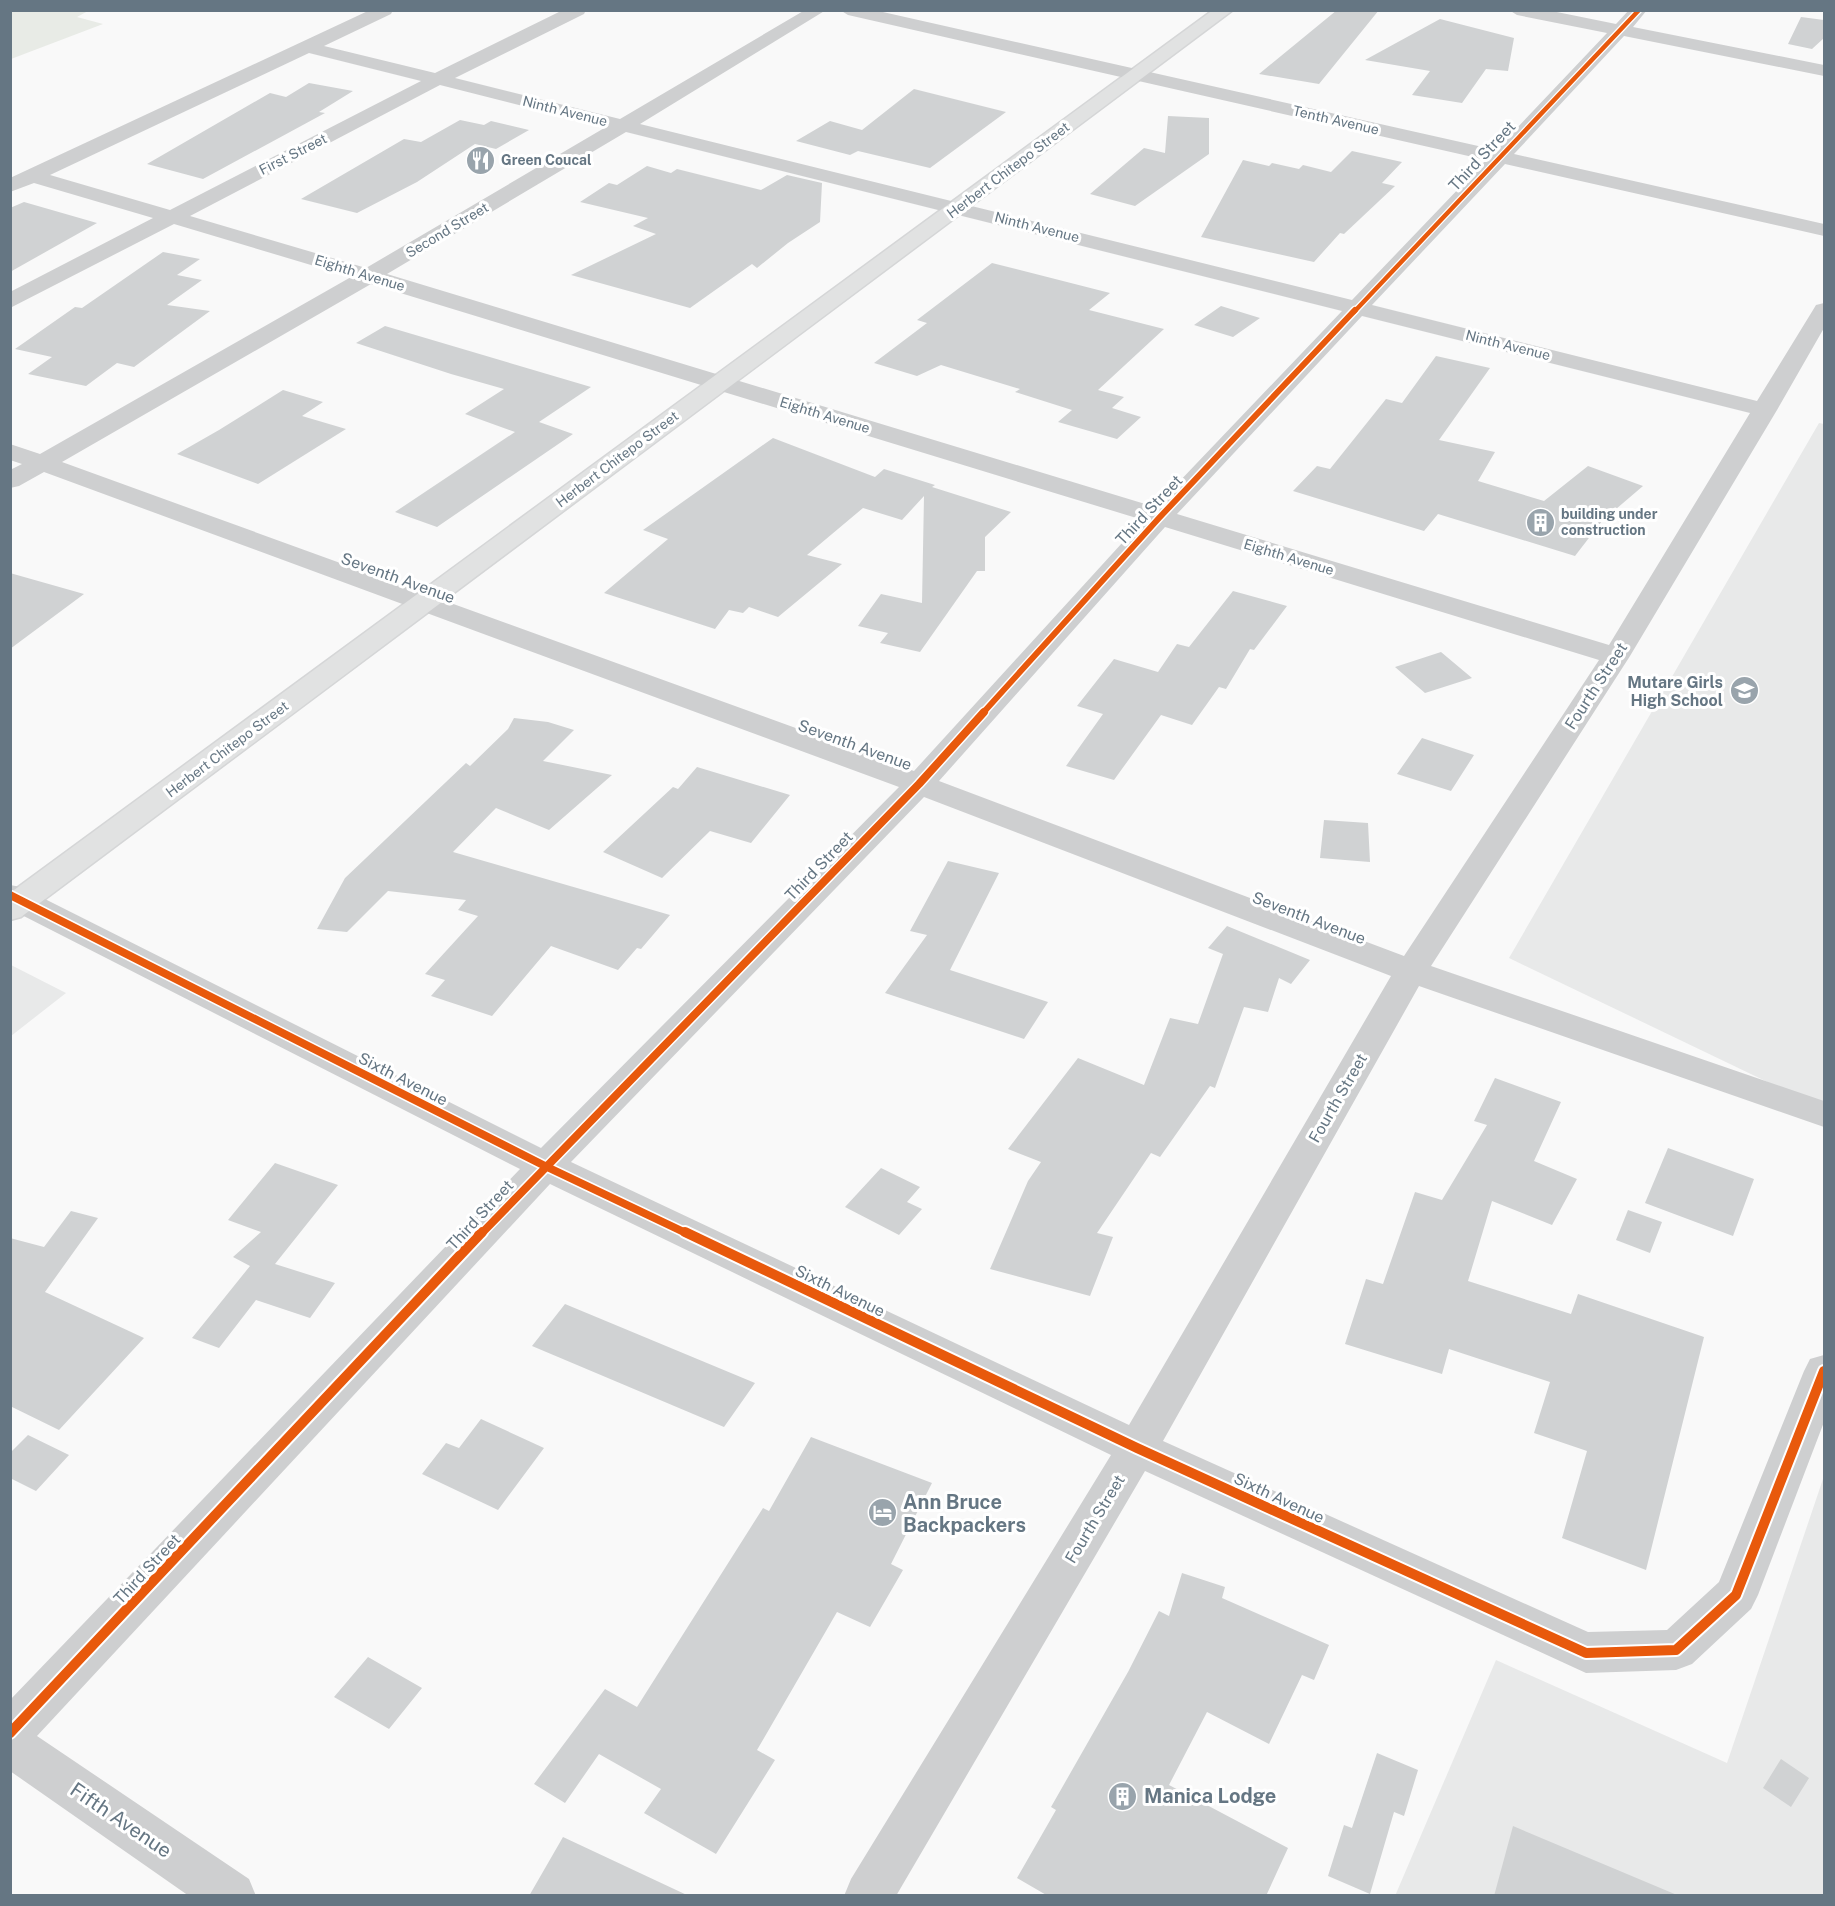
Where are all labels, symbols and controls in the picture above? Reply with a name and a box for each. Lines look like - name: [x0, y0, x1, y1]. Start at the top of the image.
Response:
- street label: Ninth Avenue: [521, 93, 609, 129]
- street label: Tenth Avenue: [1291, 102, 1381, 138]
- street label: Third Street: [1445, 117, 1519, 195]
- street label: Herbert Chitepo Street: [944, 119, 1072, 221]
- street label: First Street: [256, 130, 330, 178]
- restaurant icon: Green Coucal: [464, 144, 496, 176]
- place label: Green Coucal: [501, 152, 592, 168]
- street label: Second Street: [403, 199, 491, 261]
- street label: Ninth Avenue: [993, 209, 1081, 245]
- street label: Eighth Avenue: [313, 252, 407, 294]
- street label: Ninth Avenue: [1464, 327, 1552, 363]
- street label: Eighth Avenue: [778, 394, 872, 436]
- street label: Herbert Chitepo Street: [553, 408, 681, 510]
- street label: Third Street: [1112, 471, 1186, 549]
- building icon: building under construction: [1524, 506, 1556, 538]
- place label: building under construction: [1561, 506, 1658, 538]
- street label: Eighth Avenue: [1242, 536, 1336, 578]
- street label: Seventh Avenue: [338, 549, 458, 607]
- street label: Fourth Street: [1561, 639, 1631, 733]
- place label: Mutare Girls High School: [1627, 673, 1723, 710]
- school or university icon: Mutare Girls High School: [1728, 675, 1760, 707]
- street label: Herbert Chitepo Street: [163, 698, 291, 800]
- street label: Seventh Avenue: [795, 716, 915, 774]
- street label: Third Street: [781, 827, 857, 905]
- street label: Seventh Avenue: [1250, 888, 1368, 948]
- street label: Sixth Avenue: [355, 1048, 451, 1110]
- street label: Fourth Street: [1305, 1050, 1371, 1146]
- street label: Third Street: [443, 1176, 517, 1254]
- street label: Sixth Avenue: [792, 1261, 888, 1321]
- street label: Sixth Avenue: [1231, 1469, 1327, 1527]
- street label: Fourth Street: [1061, 1471, 1129, 1567]
- place label: Ann Bruce Backpackers: [903, 1490, 1026, 1537]
- hotel icon: Ann Bruce Backpackers: [866, 1497, 898, 1529]
- street label: Third Street: [110, 1530, 184, 1608]
- street label: Fifth Avenue: [66, 1777, 176, 1863]
- building icon: Manica Lodge: [1107, 1780, 1139, 1812]
- place label: Manica Lodge: [1144, 1784, 1276, 1808]

